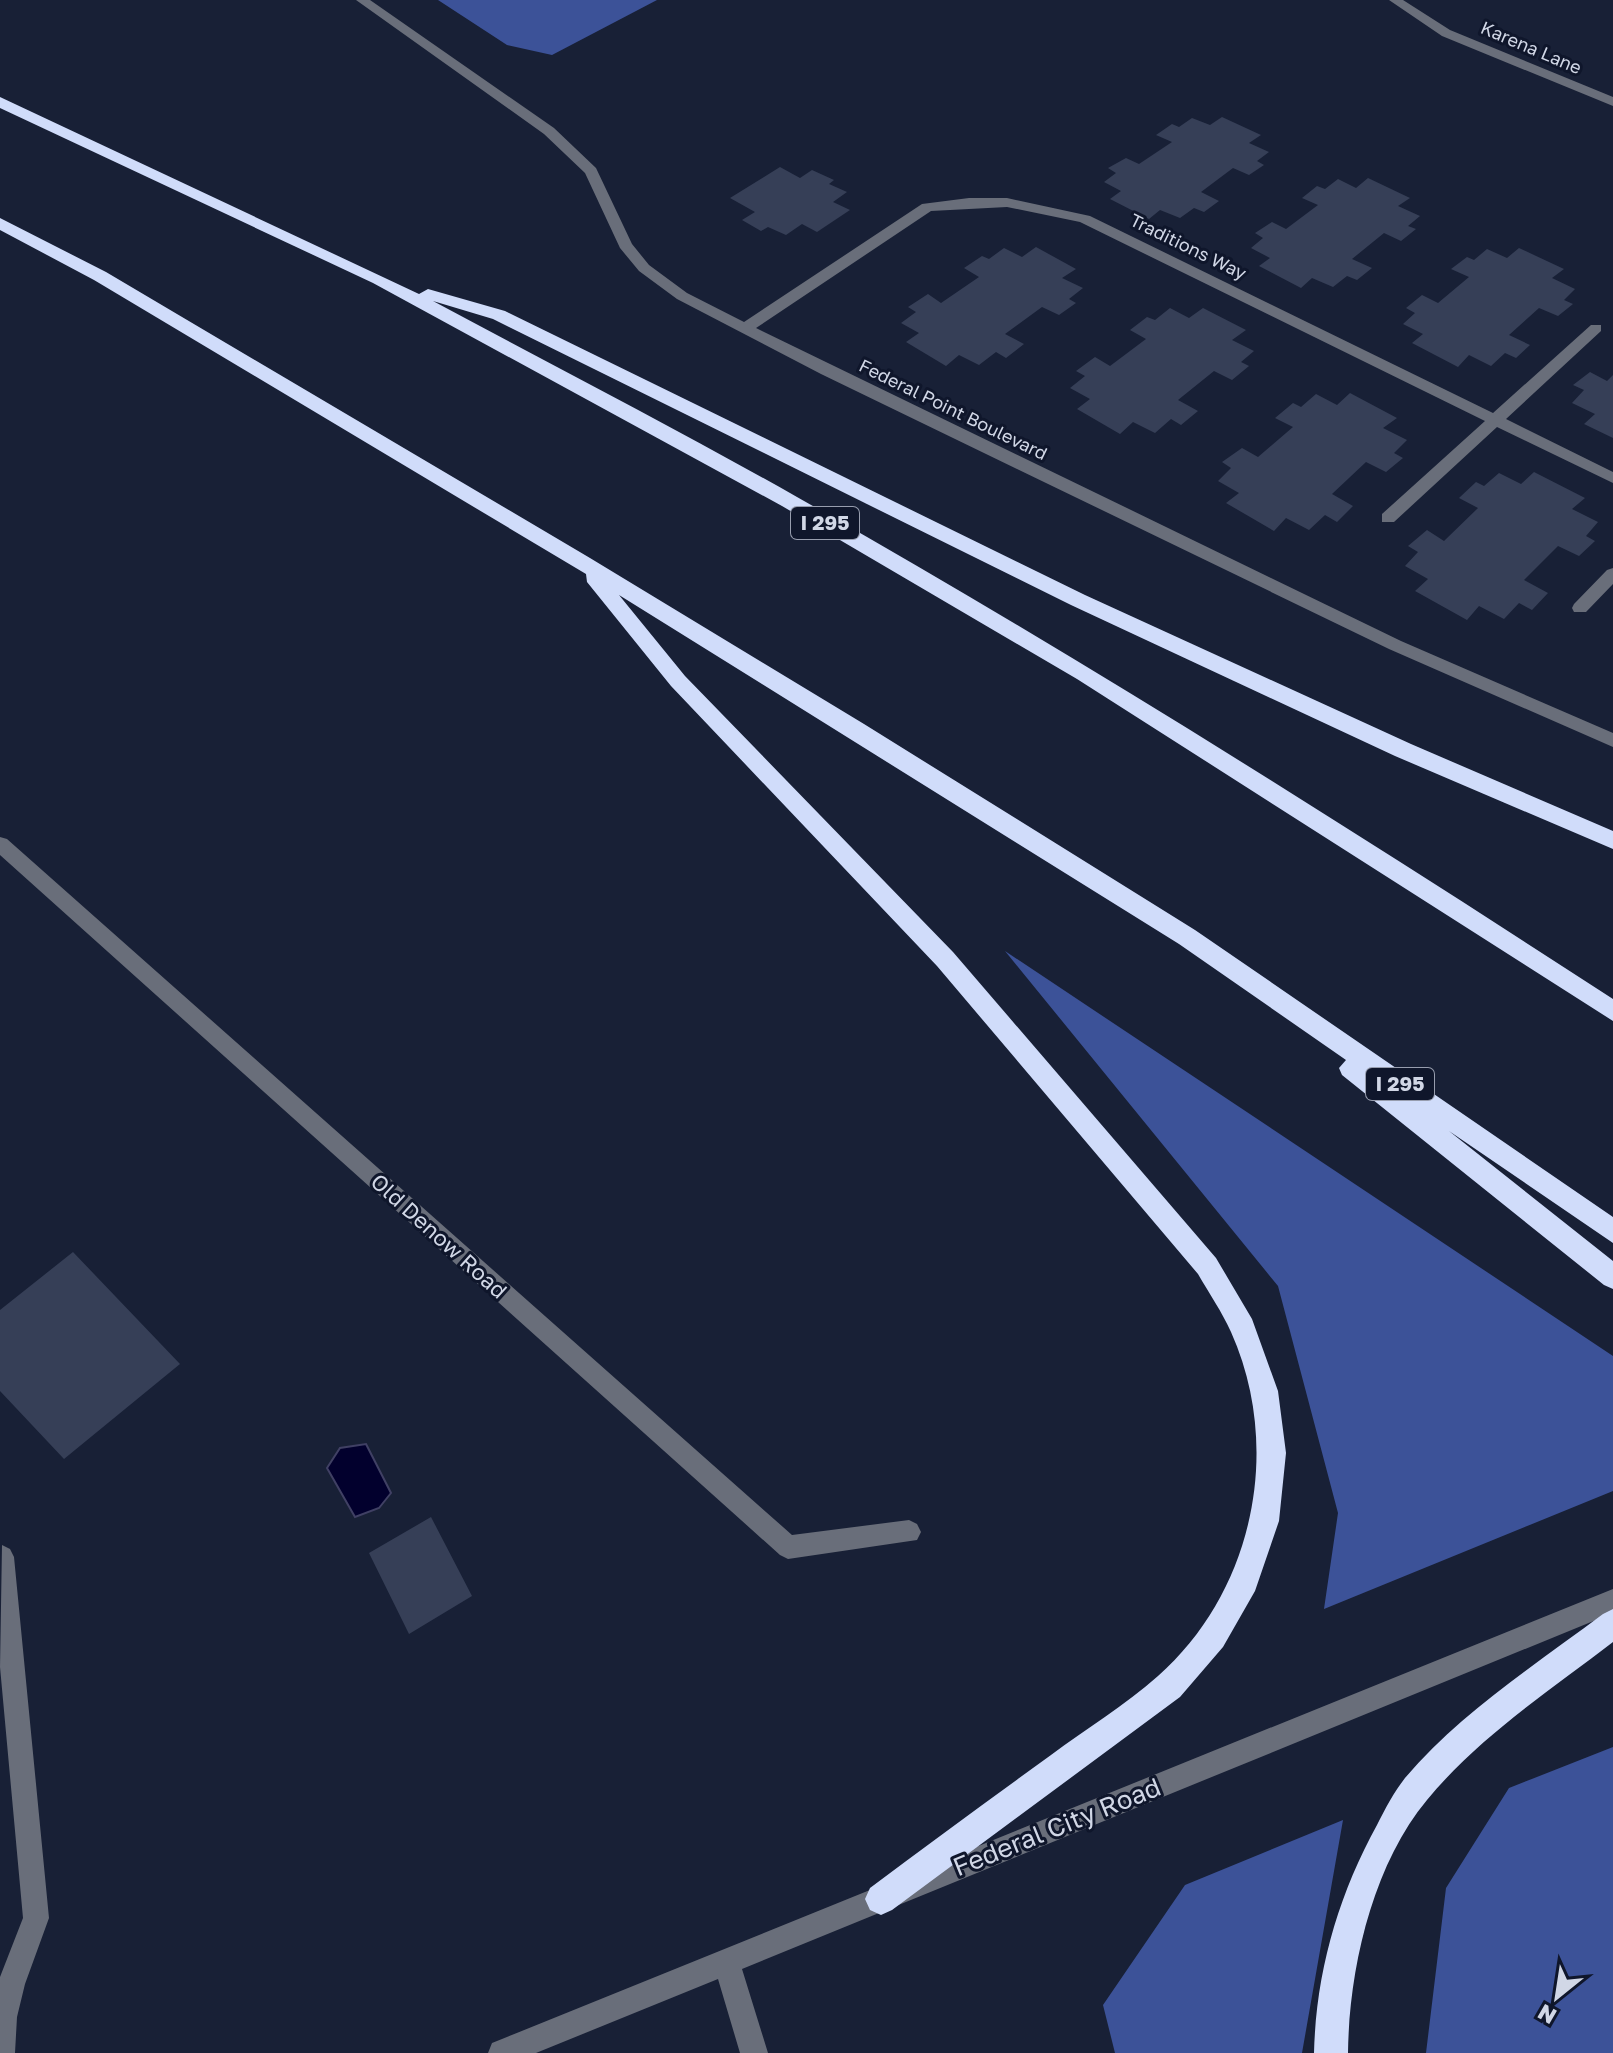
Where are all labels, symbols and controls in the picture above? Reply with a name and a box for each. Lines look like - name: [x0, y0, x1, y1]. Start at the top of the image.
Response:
- street label: Karena Lane: [1478, 16, 1585, 78]
- street label: Traditions Way: [1127, 208, 1250, 284]
- street label: Federal Point Boulevard: [856, 354, 1051, 464]
- road number: I 295: [791, 507, 859, 539]
- road number: I 295: [1366, 1068, 1434, 1100]
- street label: Old Denow Road: [366, 1167, 513, 1304]
- street label: Federal City Road: [949, 1771, 1165, 1882]
- north arrow: [1517, 1957, 1597, 2037]
- text: N: [1533, 1999, 1561, 2031]

